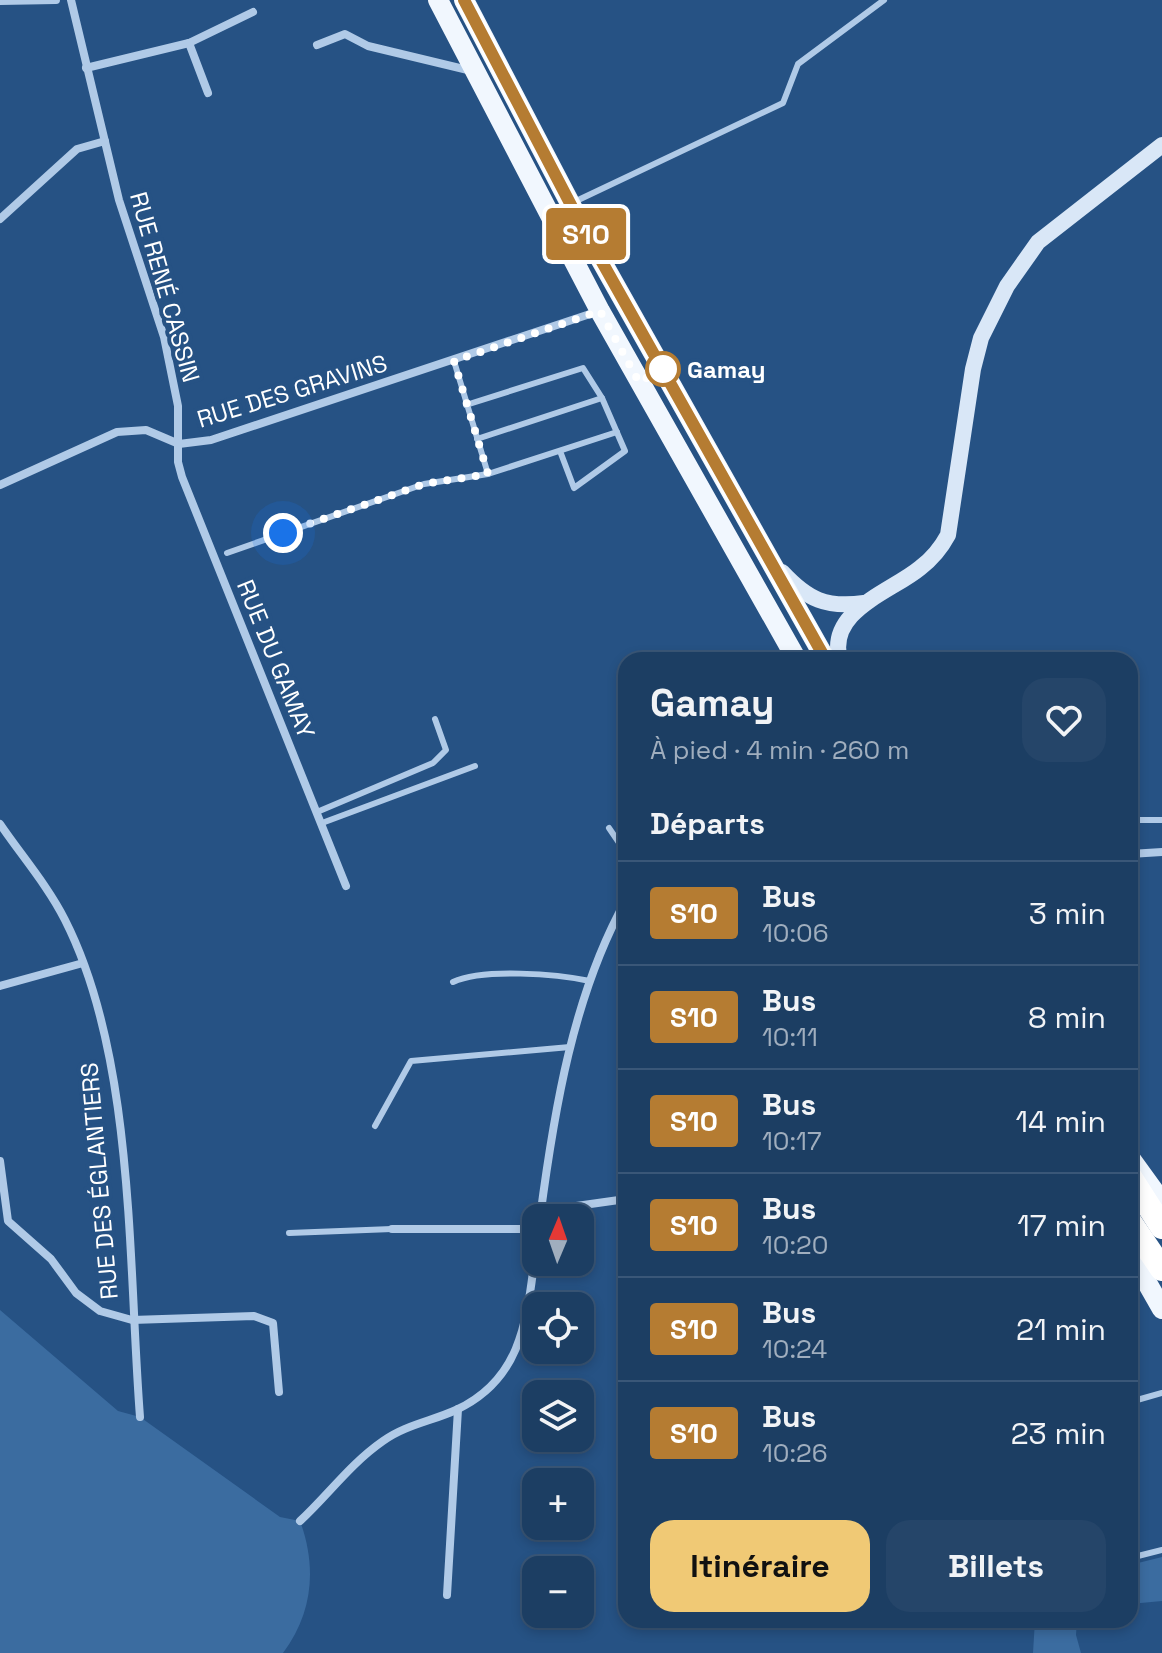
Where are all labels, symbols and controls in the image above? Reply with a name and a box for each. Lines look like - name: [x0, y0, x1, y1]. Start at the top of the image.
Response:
- street label: RUE RENÉ CASSIN: [123, 188, 207, 386]
- line badge: S10: [540, 208, 632, 260]
- text: S10: [562, 216, 610, 252]
- street label: RUE DES GRAVINS: [193, 347, 391, 435]
- marker: Gamay: [646, 352, 680, 386]
- place label: Gamay: [687, 354, 766, 385]
- your location: [263, 513, 303, 553]
- street label: RUE DU GAMAY: [230, 575, 322, 743]
- button: heart: [1022, 678, 1106, 762]
- text: Gamay: [650, 679, 774, 727]
- text: À pied · 4 min · 260 m: [650, 733, 909, 767]
- text: Départs: [650, 804, 765, 843]
- text: Bus: [762, 877, 816, 916]
- text: 3 min: [1029, 894, 1106, 933]
- text: S10: [670, 895, 718, 931]
- text: 10:06: [762, 916, 829, 950]
- text: Bus: [762, 981, 816, 1020]
- text: 8 min: [1028, 998, 1106, 1037]
- text: S10: [670, 999, 718, 1035]
- text: 10:11: [762, 1020, 818, 1054]
- street label: RUE DES ÉGLANTIERS: [73, 1061, 125, 1301]
- text: Bus: [762, 1085, 816, 1124]
- text: 14 min: [1015, 1102, 1106, 1141]
- text: S10: [670, 1103, 718, 1139]
- text: 10:17: [762, 1124, 822, 1158]
- text: Bus: [762, 1189, 816, 1228]
- north arrow: [522, 1204, 594, 1276]
- map controls: [522, 1204, 594, 1628]
- text: 17 min: [1017, 1206, 1106, 1245]
- text: S10: [670, 1207, 718, 1243]
- text: 10:20: [762, 1228, 828, 1262]
- button: locate: [522, 1292, 594, 1364]
- text: Bus: [762, 1293, 816, 1332]
- text: 21 min: [1016, 1310, 1106, 1349]
- text: S10: [670, 1311, 718, 1347]
- text: 10:24: [762, 1332, 827, 1366]
- button: layers: [522, 1380, 594, 1452]
- text: Bus: [762, 1397, 816, 1436]
- text: 23 min: [1011, 1414, 1106, 1453]
- text: S10: [670, 1415, 718, 1451]
- text: 10:26: [762, 1436, 828, 1470]
- button: +: [522, 1468, 594, 1540]
- button: Itinéraire: [650, 1520, 870, 1612]
- button: Billets: [886, 1520, 1106, 1612]
- button: −: [522, 1556, 594, 1628]

